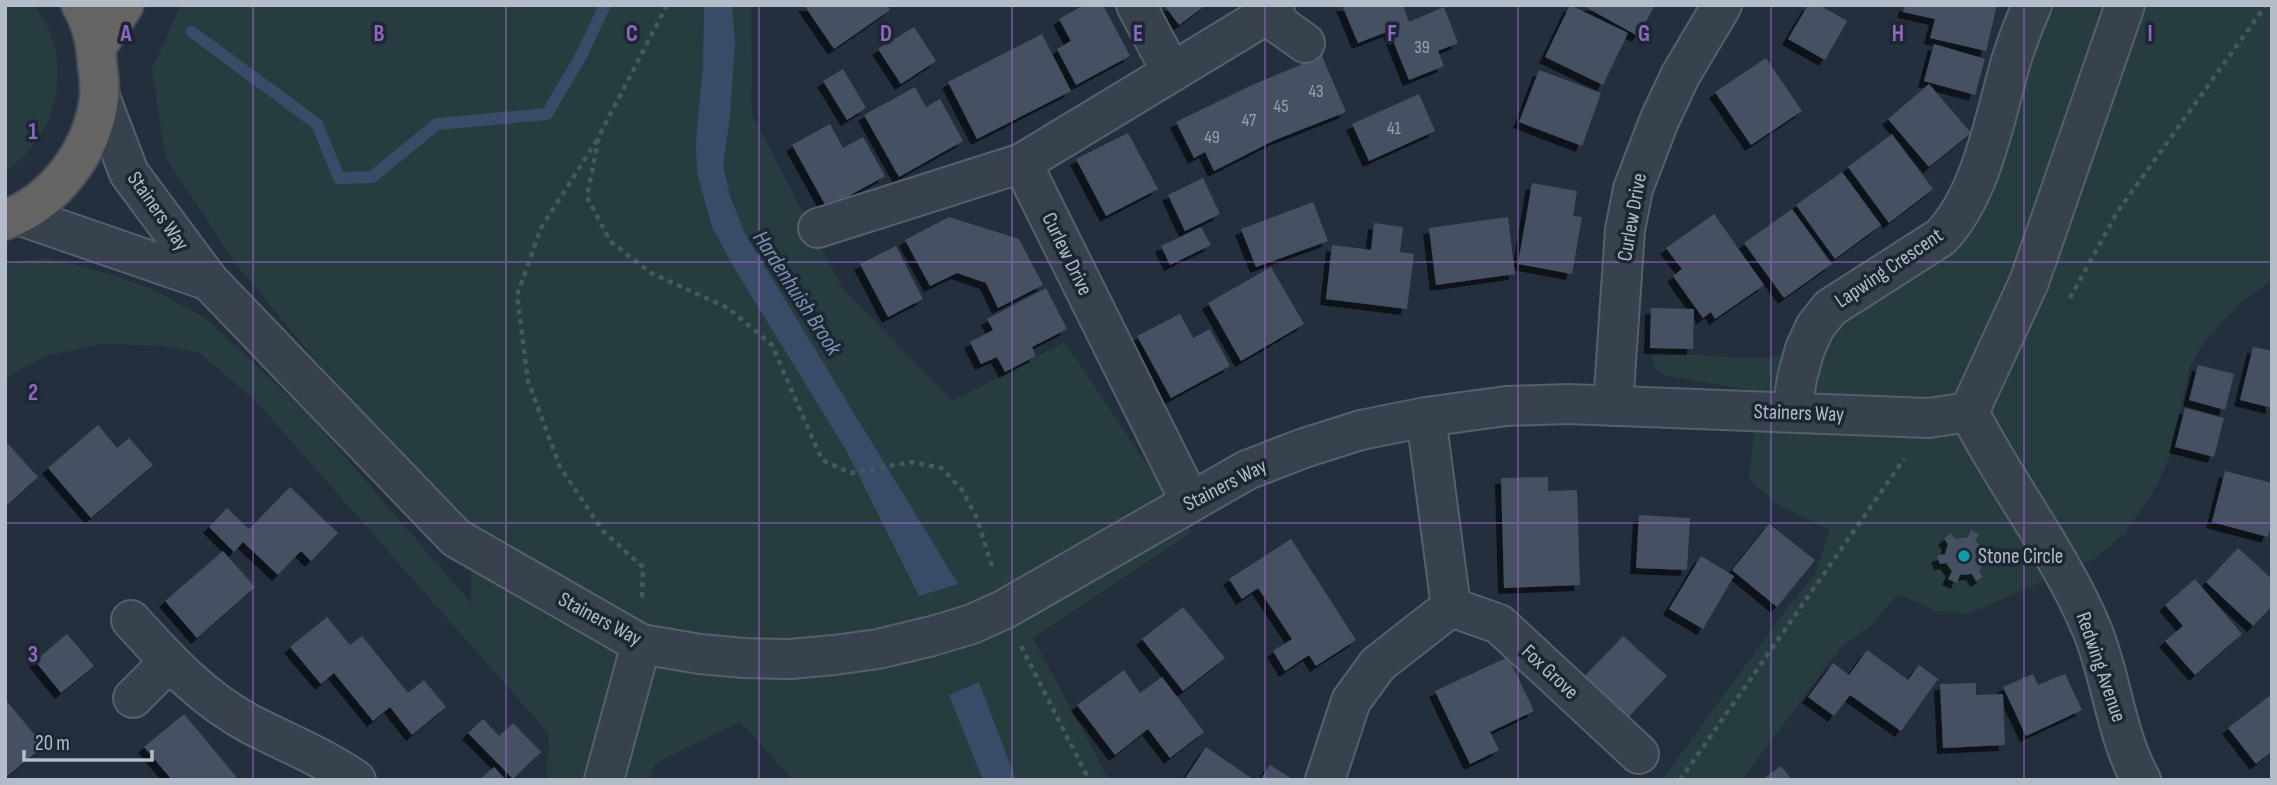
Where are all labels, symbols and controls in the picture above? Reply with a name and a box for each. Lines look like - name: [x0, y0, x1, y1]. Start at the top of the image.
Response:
- text: A: [120, 20, 133, 48]
- text: B: [374, 20, 385, 48]
- text: C: [626, 20, 638, 48]
- text: D: [880, 20, 892, 48]
- text: E: [1133, 20, 1143, 48]
- text: F: [1387, 20, 1397, 48]
- text: G: [1638, 20, 1650, 48]
- text: H: [1892, 20, 1904, 48]
- text: I: [2147, 20, 2153, 48]
- house number: 39: [1414, 37, 1430, 58]
- house number: 43: [1308, 81, 1324, 102]
- house number: 45: [1274, 96, 1288, 117]
- house number: 47: [1242, 110, 1257, 131]
- text: 1: [28, 118, 38, 146]
- house number: 41: [1387, 118, 1402, 139]
- house number: 49: [1204, 127, 1220, 148]
- street label: Stainers Way: [122, 167, 194, 255]
- street label: Curlew Drive: [1612, 171, 1652, 263]
- street label: Curlew Drive: [1036, 209, 1098, 299]
- street label: Lapwing Crescent: [1830, 223, 1948, 313]
- water label: Hardenhuish Brook: [746, 225, 848, 362]
- text: 2: [28, 379, 38, 407]
- street label: Stainers Way: [1753, 399, 1845, 427]
- street label: Stainers Way: [1179, 453, 1271, 517]
- place label: Stone Circle: [1978, 544, 2063, 569]
- marker: Stone Circle: [1956, 548, 1972, 564]
- street label: Stainers Way: [554, 587, 646, 651]
- street label: Redwing Avenue: [2071, 609, 2131, 725]
- street label: Fox Grove: [1516, 639, 1584, 705]
- text: 3: [28, 641, 38, 669]
- scale bar: [24, 718, 152, 762]
- text: 20 m: [35, 731, 70, 756]

